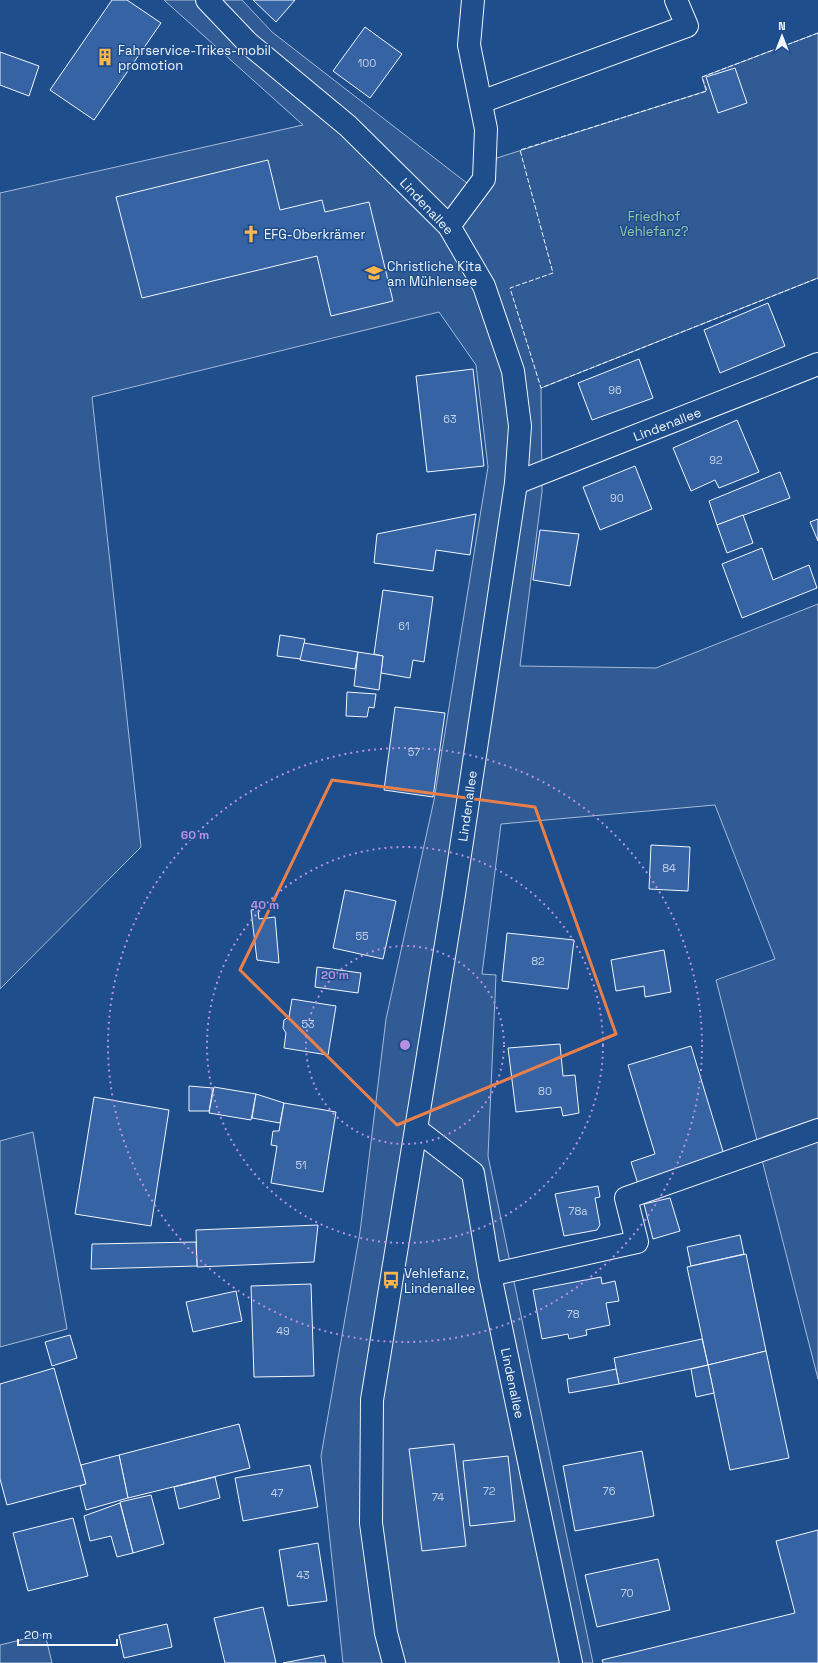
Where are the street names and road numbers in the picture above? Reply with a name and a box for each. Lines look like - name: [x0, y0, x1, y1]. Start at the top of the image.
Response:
- street label: Lindenallee: [396, 174, 457, 238]
- street label: Lindenallee: [631, 404, 704, 445]
- street label: Lindenallee: [454, 769, 481, 843]
- street label: Lindenallee: [497, 1346, 528, 1420]

